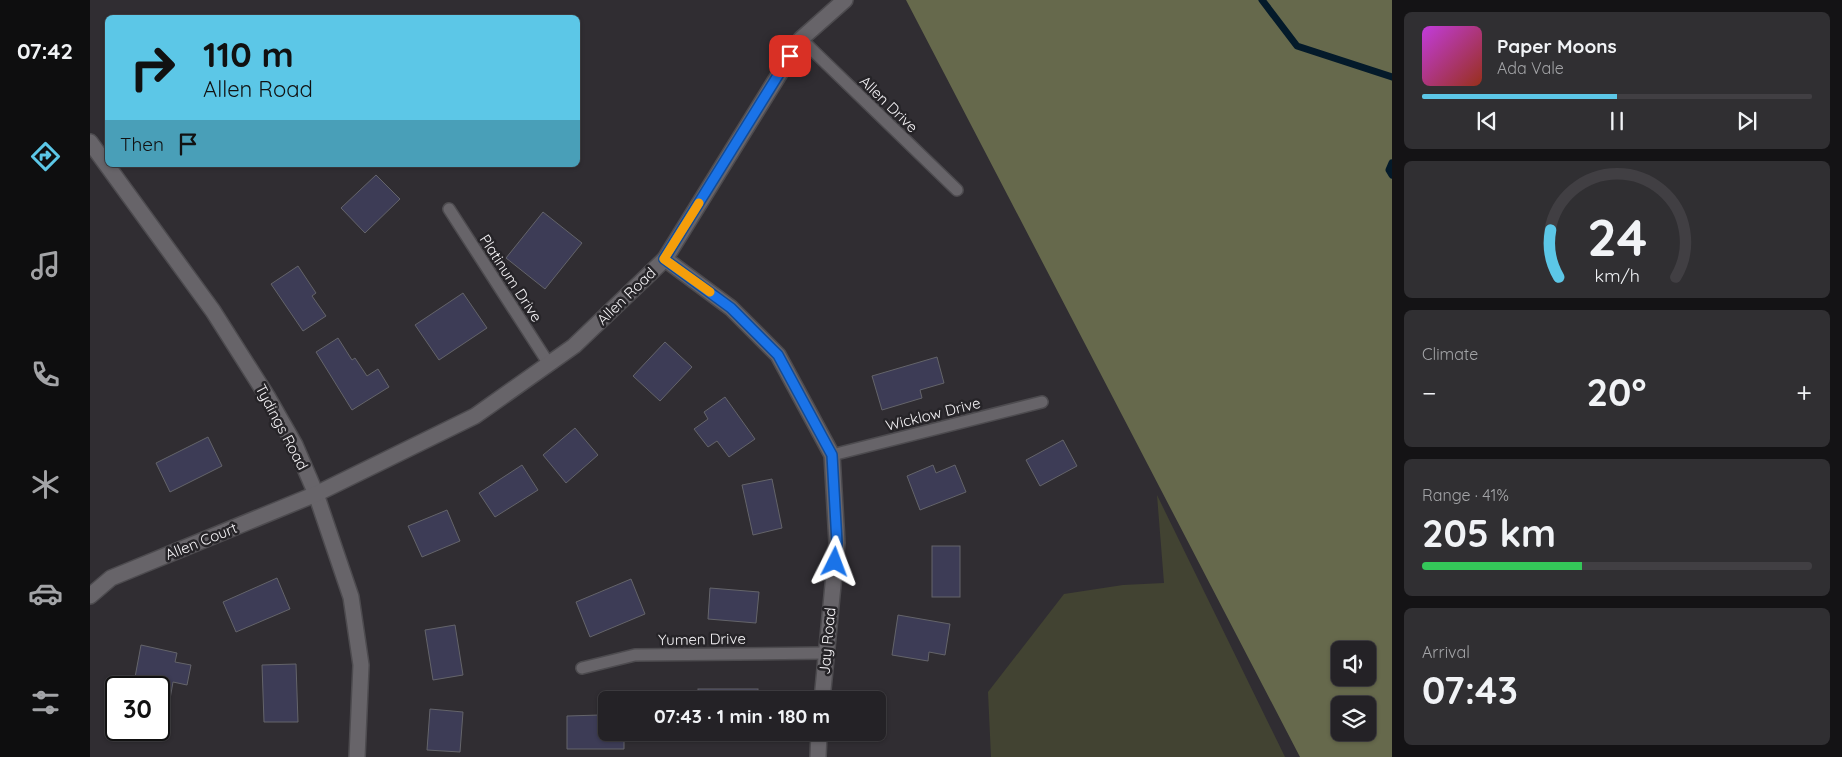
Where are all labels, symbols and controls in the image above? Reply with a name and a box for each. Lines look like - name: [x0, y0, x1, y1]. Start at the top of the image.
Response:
- text: 110 m: [203, 32, 294, 76]
- text: Paper Moons: [1497, 34, 1617, 58]
- icon: right: [120, 35, 185, 100]
- pin: [769, 35, 811, 77]
- text: 07:42: [17, 37, 73, 65]
- icon: arrive: [776, 42, 804, 70]
- text: Ada Vale: [1497, 58, 1564, 78]
- street label: Allen Drive: [856, 72, 922, 136]
- text: Allen Road: [203, 75, 313, 103]
- icon: previous: [1473, 107, 1501, 135]
- icon: pause: [1603, 107, 1631, 135]
- icon: next: [1733, 107, 1761, 135]
- icon: arrive: [174, 130, 202, 158]
- text: Then: [120, 132, 164, 156]
- icon: directions: [28, 139, 63, 174]
- text: 24: [1587, 204, 1647, 269]
- street label: Platinum Drive: [476, 231, 546, 325]
- icon: music: [28, 248, 63, 283]
- street label: Allen Road: [592, 263, 660, 329]
- text: km/h: [1594, 264, 1640, 286]
- text: Climate: [1422, 344, 1478, 364]
- icon: phone: [28, 357, 63, 392]
- text: 20°: [1586, 368, 1646, 416]
- text: −: [1422, 375, 1437, 410]
- text: +: [1796, 375, 1812, 410]
- street label: Tydings Road: [251, 381, 313, 473]
- street label: Wicklow Drive: [884, 393, 982, 435]
- icon: climate: [28, 467, 63, 502]
- text: Range · 41%: [1422, 485, 1509, 505]
- text: 205 km: [1422, 509, 1556, 557]
- street label: Allen Court: [162, 518, 240, 564]
- position arrow: [808, 535, 860, 587]
- icon: car: [28, 576, 63, 611]
- street label: Jay Road: [815, 607, 839, 675]
- street label: Yumen Drive: [658, 629, 746, 649]
- map controls: [1331, 641, 1376, 741]
- button: sound: [1331, 641, 1376, 686]
- text: Arrival: [1422, 642, 1470, 662]
- text: 07:43: [1422, 666, 1518, 714]
- speed limit sign: 30: [105, 676, 170, 741]
- icon: filters: [28, 685, 63, 720]
- button: layers: [1331, 696, 1376, 741]
- text: 07:43 · 1 min · 180 m: [654, 704, 830, 728]

